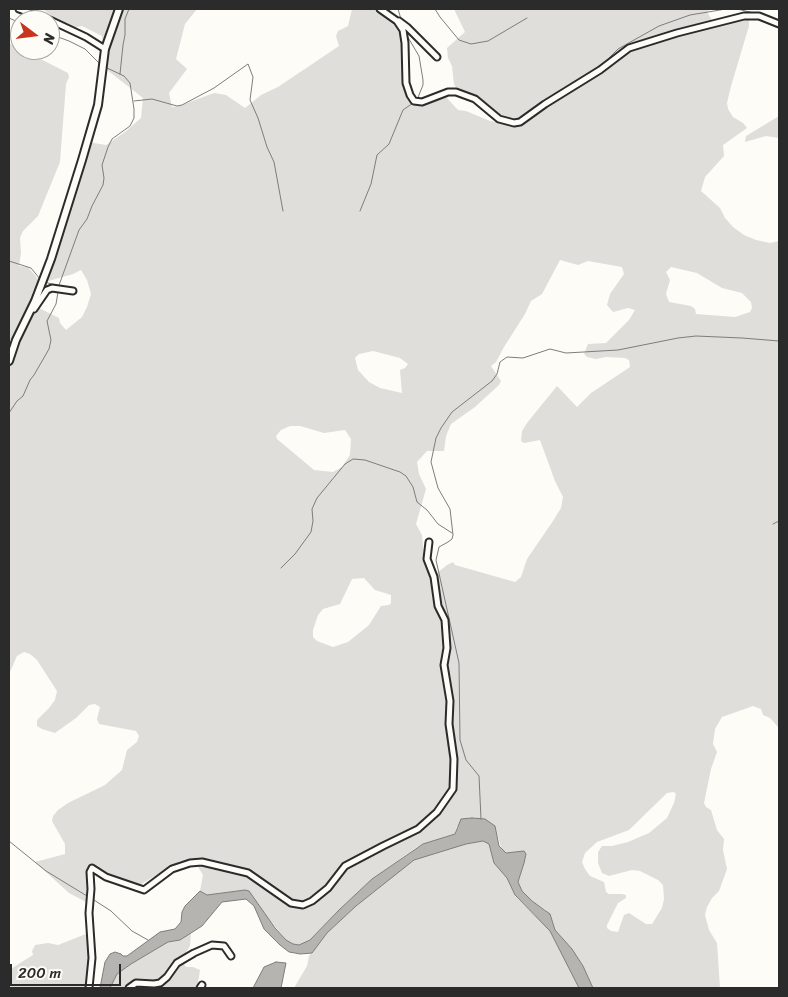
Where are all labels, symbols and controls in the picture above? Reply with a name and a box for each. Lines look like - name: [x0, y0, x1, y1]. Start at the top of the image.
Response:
- north arrow: [10, 10, 60, 60]
- text: N: [36, 31, 62, 47]
- scale bar: [12, 954, 124, 986]
- text: 200 m: [18, 960, 61, 986]

